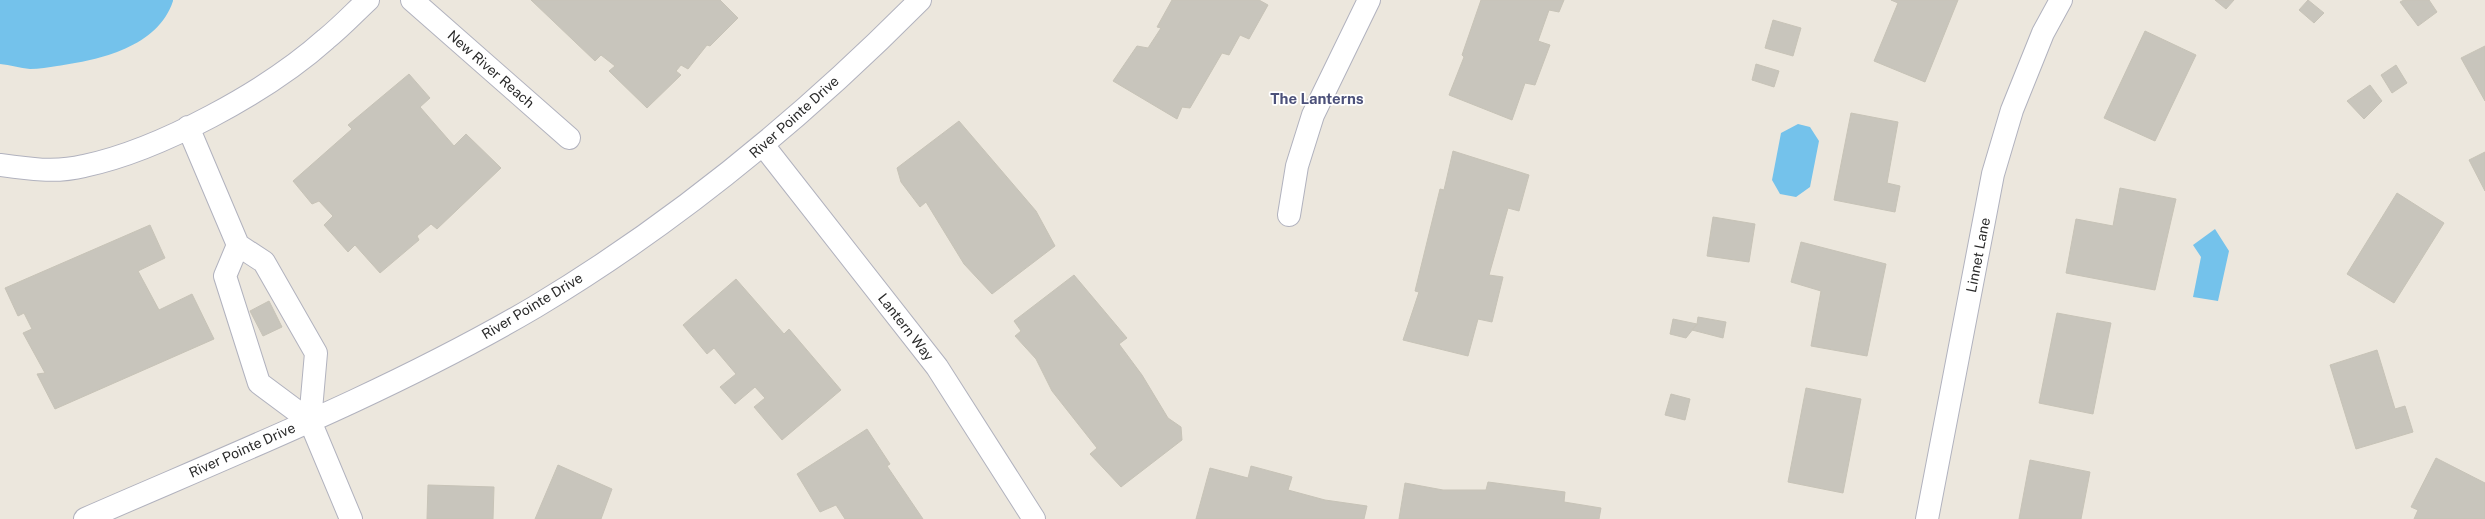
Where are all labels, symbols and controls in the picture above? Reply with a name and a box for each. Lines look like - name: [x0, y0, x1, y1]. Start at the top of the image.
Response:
- street label: New River Reach: [444, 27, 538, 111]
- street label: River Pointe Drive: [746, 73, 842, 161]
- district label: The Lanterns: [1270, 90, 1364, 107]
- street label: Linnet Lane: [1963, 216, 1993, 294]
- street label: River Pointe Drive: [479, 270, 585, 342]
- street label: Lantern Way: [875, 290, 938, 364]
- street label: River Pointe Drive: [186, 419, 298, 481]

